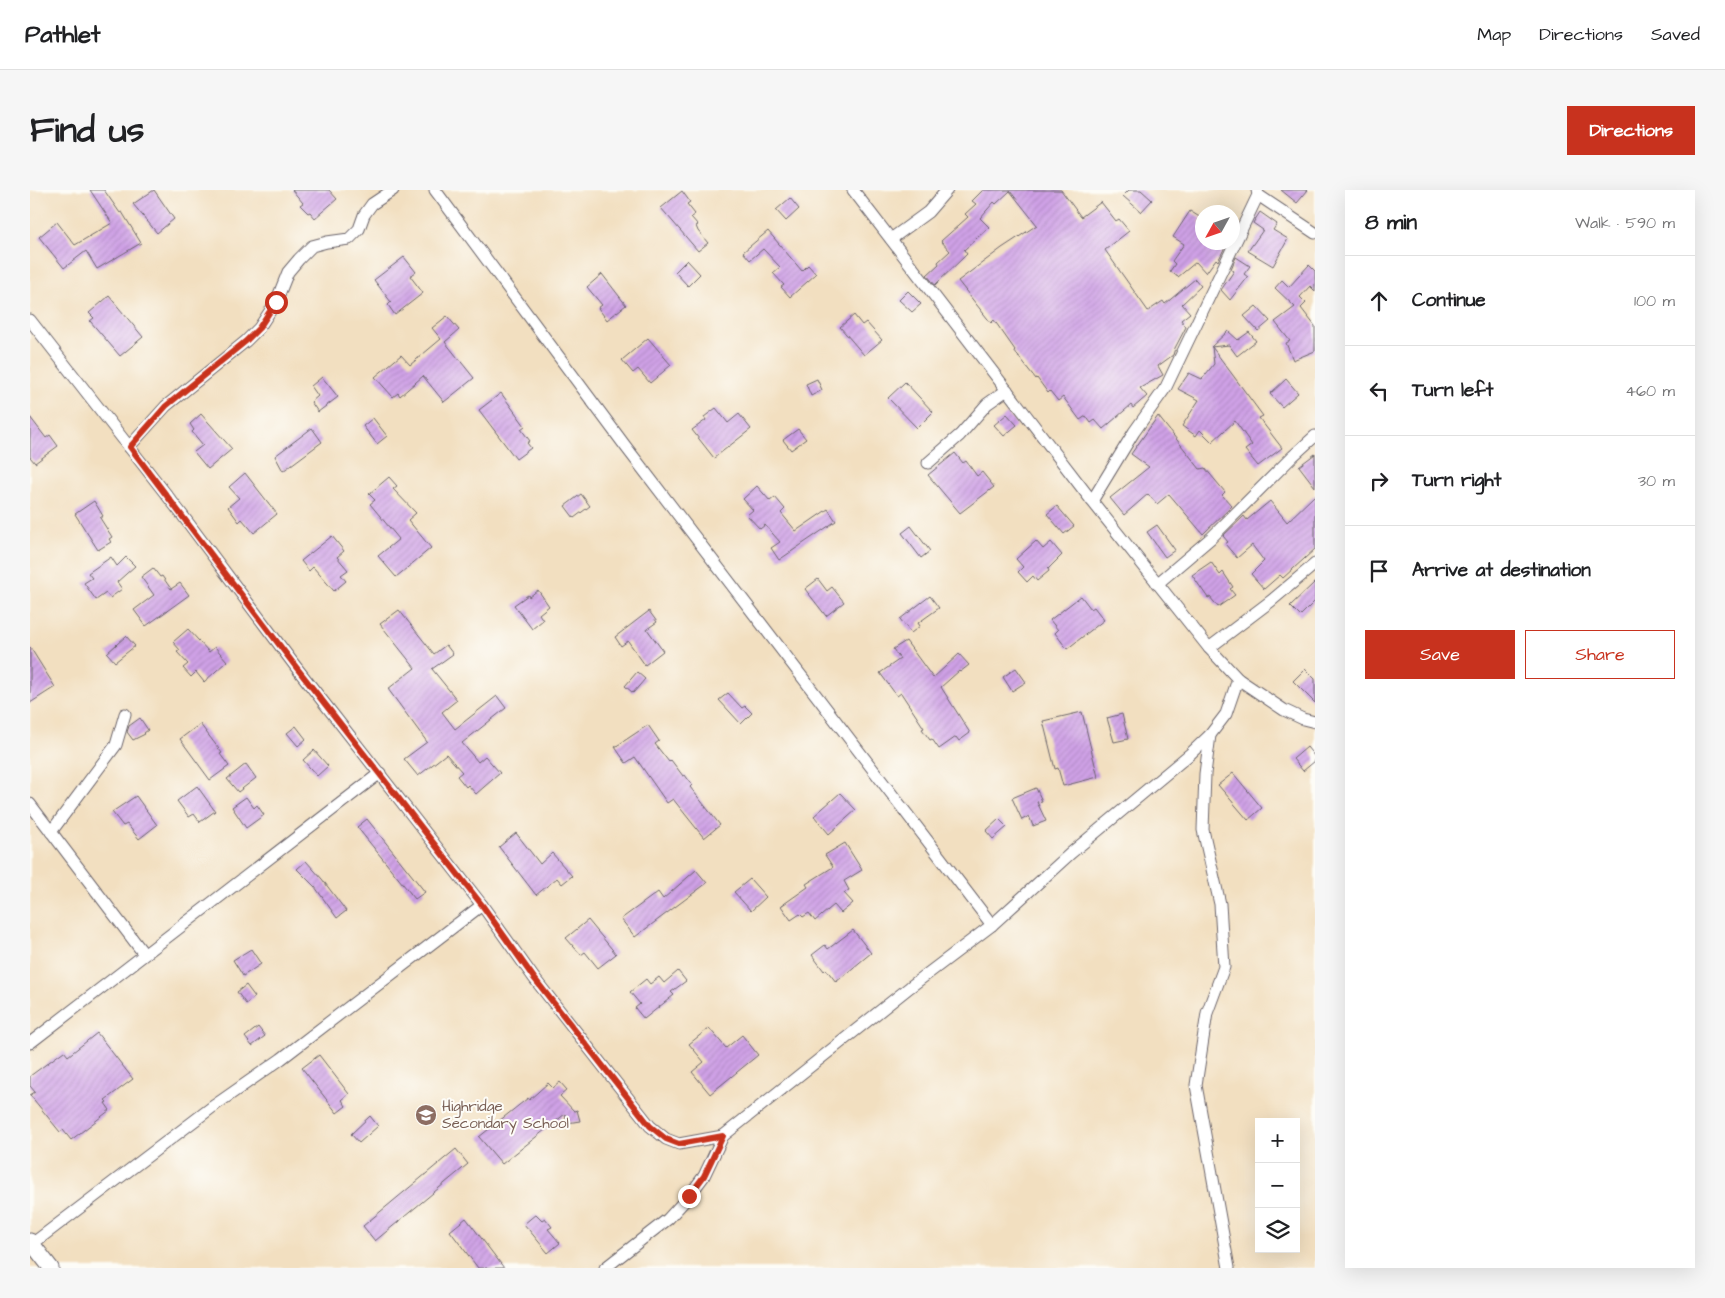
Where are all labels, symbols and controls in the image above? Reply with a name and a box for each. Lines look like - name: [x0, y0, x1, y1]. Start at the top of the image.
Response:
- text: Pathlet: [25, 18, 101, 52]
- text: Map: [1477, 22, 1511, 47]
- text: Directions: [1539, 22, 1623, 47]
- text: Saved: [1651, 22, 1700, 47]
- text: Find us: [30, 106, 144, 155]
- button: Directions: [1567, 106, 1695, 155]
- north arrow: [1195, 205, 1240, 250]
- text: 8 min: [1365, 208, 1417, 237]
- text: Walk · 590 m: [1575, 212, 1675, 234]
- icon: ahead: [1365, 287, 1393, 315]
- text: Continue: [1412, 287, 1486, 314]
- text: 100 m: [1634, 290, 1675, 312]
- route start: [265, 291, 288, 314]
- icon: left: [1365, 377, 1393, 405]
- text: Turn left: [1412, 377, 1493, 404]
- text: 460 m: [1625, 380, 1675, 402]
- icon: right: [1365, 467, 1393, 495]
- text: Turn right: [1412, 467, 1501, 494]
- text: 30 m: [1638, 470, 1675, 492]
- icon: arrive: [1365, 557, 1393, 585]
- text: Arrive at destination: [1412, 557, 1591, 584]
- button: Save: [1365, 630, 1515, 679]
- button: Share: [1525, 630, 1675, 679]
- place label: Highridge Secondary School: [442, 1096, 569, 1135]
- school or university icon: Highridge Secondary School: [414, 1103, 438, 1127]
- map controls: [1255, 1118, 1300, 1253]
- button: +: [1255, 1118, 1300, 1163]
- button: −: [1255, 1163, 1300, 1208]
- route end: [678, 1185, 701, 1208]
- button: layers: [1255, 1208, 1300, 1253]

